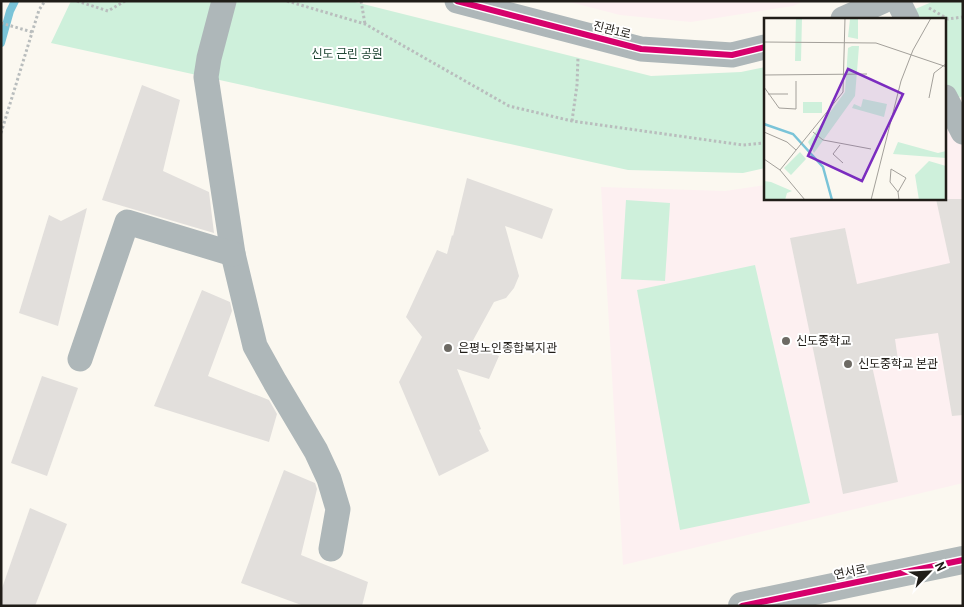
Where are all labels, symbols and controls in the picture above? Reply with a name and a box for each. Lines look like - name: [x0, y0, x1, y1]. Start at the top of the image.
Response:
- street label: 진관1로: [591, 18, 633, 42]
- inset map: [764, 18, 946, 200]
- park label: 신도 근린 공원: [311, 46, 383, 62]
- place label: 신도중학교: [796, 333, 851, 349]
- marker: 신도중학교: [780, 335, 792, 347]
- place label: 은평노인종합복지관: [458, 340, 557, 356]
- marker: 은평노인종합복지관: [442, 342, 454, 354]
- place label: 신도중학교 본관: [858, 356, 938, 372]
- marker: 신도중학교 본관: [842, 358, 854, 370]
- north arrow: [904, 547, 954, 597]
- text: N: [931, 559, 951, 574]
- street label: 연서로: [832, 561, 868, 583]

